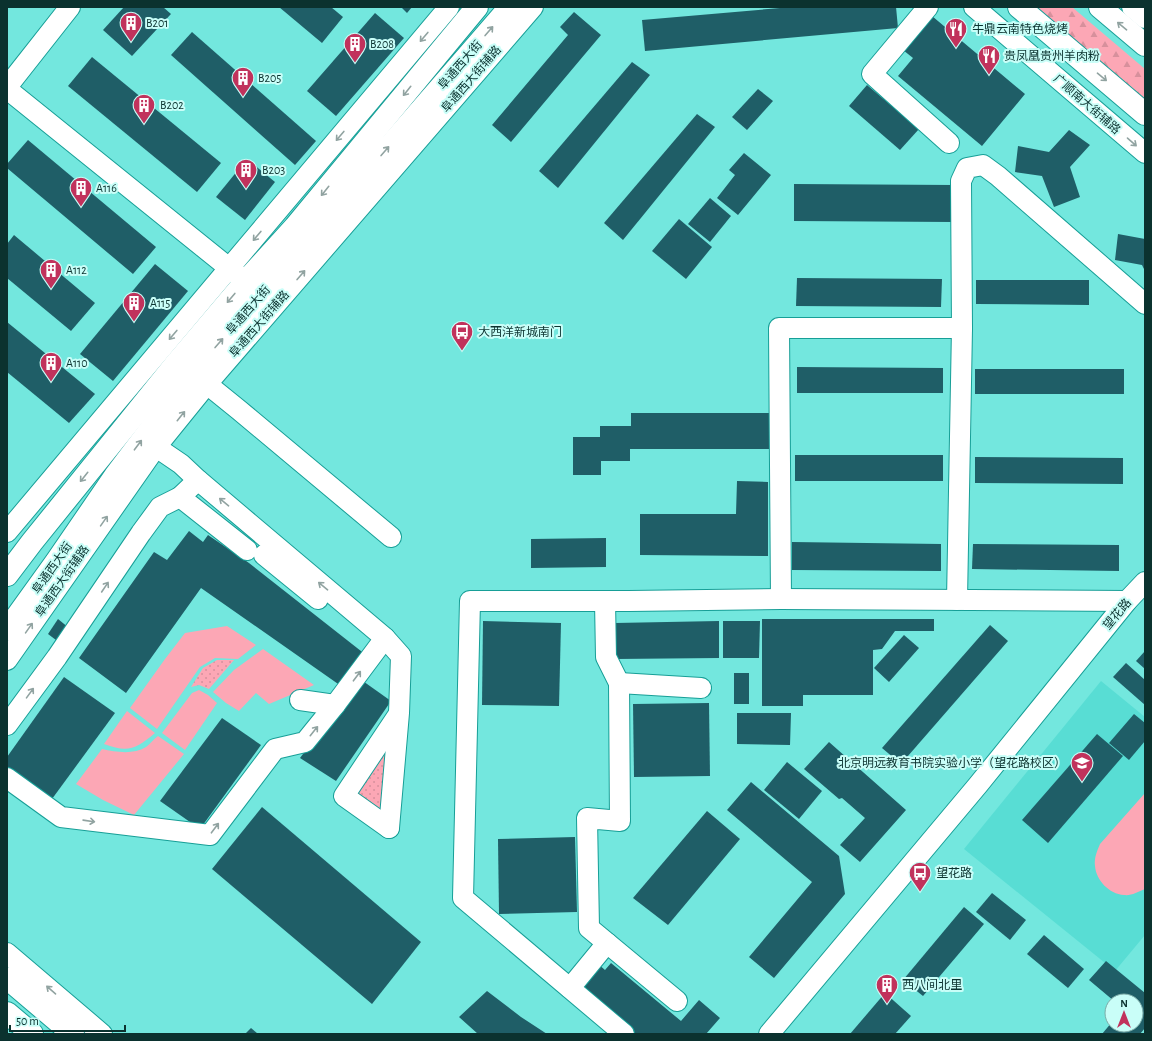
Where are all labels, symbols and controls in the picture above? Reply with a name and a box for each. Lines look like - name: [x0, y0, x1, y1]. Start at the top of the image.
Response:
- building icon: B201: [118, 10, 144, 43]
- restaurant icon: 牛鼎云南特色烧烤: [943, 16, 969, 49]
- place label: B201: [146, 17, 168, 29]
- place label: 牛鼎云南特色烧烤: [972, 22, 1068, 35]
- one-way arrow: [1117, 22, 1128, 31]
- one-way arrow: [484, 26, 493, 37]
- building icon: B208: [342, 31, 368, 64]
- one-way arrow: [419, 32, 428, 42]
- place label: B208: [370, 38, 394, 50]
- street label: 阜通西大街: [435, 38, 484, 92]
- street label: 阜通西大街辅路: [438, 43, 503, 115]
- restaurant icon: 贵凤凰贵州羊肉粉: [976, 43, 1002, 76]
- place label: 贵凤凰贵州羊肉粉: [1004, 49, 1100, 62]
- building icon: B205: [230, 65, 256, 98]
- street label: 广顺南大街辅路: [1051, 71, 1123, 136]
- place label: B205: [258, 72, 281, 84]
- one-way arrow: [1097, 73, 1107, 82]
- one-way arrow: [403, 86, 412, 97]
- building icon: B202: [131, 92, 157, 125]
- place label: B202: [160, 99, 184, 111]
- one-way arrow: [336, 131, 345, 142]
- one-way arrow: [1126, 137, 1137, 146]
- one-way arrow: [380, 146, 389, 156]
- building icon: B203: [233, 157, 259, 190]
- place label: B203: [262, 164, 285, 176]
- building icon: A116: [68, 175, 94, 208]
- place label: A116: [96, 182, 117, 194]
- one-way arrow: [320, 186, 329, 197]
- one-way arrow: [252, 231, 261, 241]
- building icon: A112: [38, 257, 64, 290]
- place label: A112: [66, 264, 87, 276]
- one-way arrow: [297, 270, 306, 280]
- street label: 阜通西大街: [223, 283, 272, 337]
- street label: 阜通西大街辅路: [226, 288, 291, 360]
- building icon: A115: [121, 290, 147, 323]
- one-way arrow: [227, 293, 236, 303]
- place label: A115: [150, 297, 170, 309]
- bus stop icon: 大西洋新城南门: [449, 319, 475, 352]
- place label: 大西洋新城南门: [478, 325, 562, 338]
- one-way arrow: [168, 330, 177, 341]
- one-way arrow: [214, 338, 224, 348]
- building icon: A110: [38, 350, 64, 383]
- place label: A110: [66, 357, 88, 369]
- one-way arrow: [176, 411, 185, 422]
- one-way arrow: [134, 439, 142, 450]
- one-way arrow: [80, 472, 89, 483]
- one-way arrow: [219, 497, 229, 506]
- one-way arrow: [100, 516, 108, 527]
- street label: 阜通西大街: [29, 539, 74, 596]
- street label: 阜通西大街辅路: [32, 543, 91, 619]
- one-way arrow: [318, 581, 328, 590]
- one-way arrow: [101, 582, 109, 593]
- street label: 望花路: [1100, 596, 1133, 632]
- one-way arrow: [25, 623, 33, 634]
- one-way arrow: [352, 671, 361, 682]
- one-way arrow: [26, 688, 34, 699]
- one-way arrow: [309, 725, 318, 736]
- school or university icon: 北京明远教育书院实验小学（望花路校区）: [1069, 750, 1095, 783]
- place label: 北京明远教育书院实验小学（望花路校区）: [838, 756, 1066, 769]
- one-way arrow: [82, 817, 95, 824]
- one-way arrow: [211, 823, 219, 834]
- bus stop icon: 望花路: [907, 860, 933, 893]
- place label: 望花路: [936, 866, 972, 879]
- building icon: 西八间北里: [874, 972, 900, 1005]
- place label: 西八间北里: [902, 978, 962, 991]
- one-way arrow: [46, 986, 56, 995]
- north arrow: [1104, 993, 1144, 1033]
- text: N: [1120, 998, 1128, 1009]
- scale bar: [10, 1007, 125, 1033]
- text: 50 m: [16, 1015, 39, 1027]

